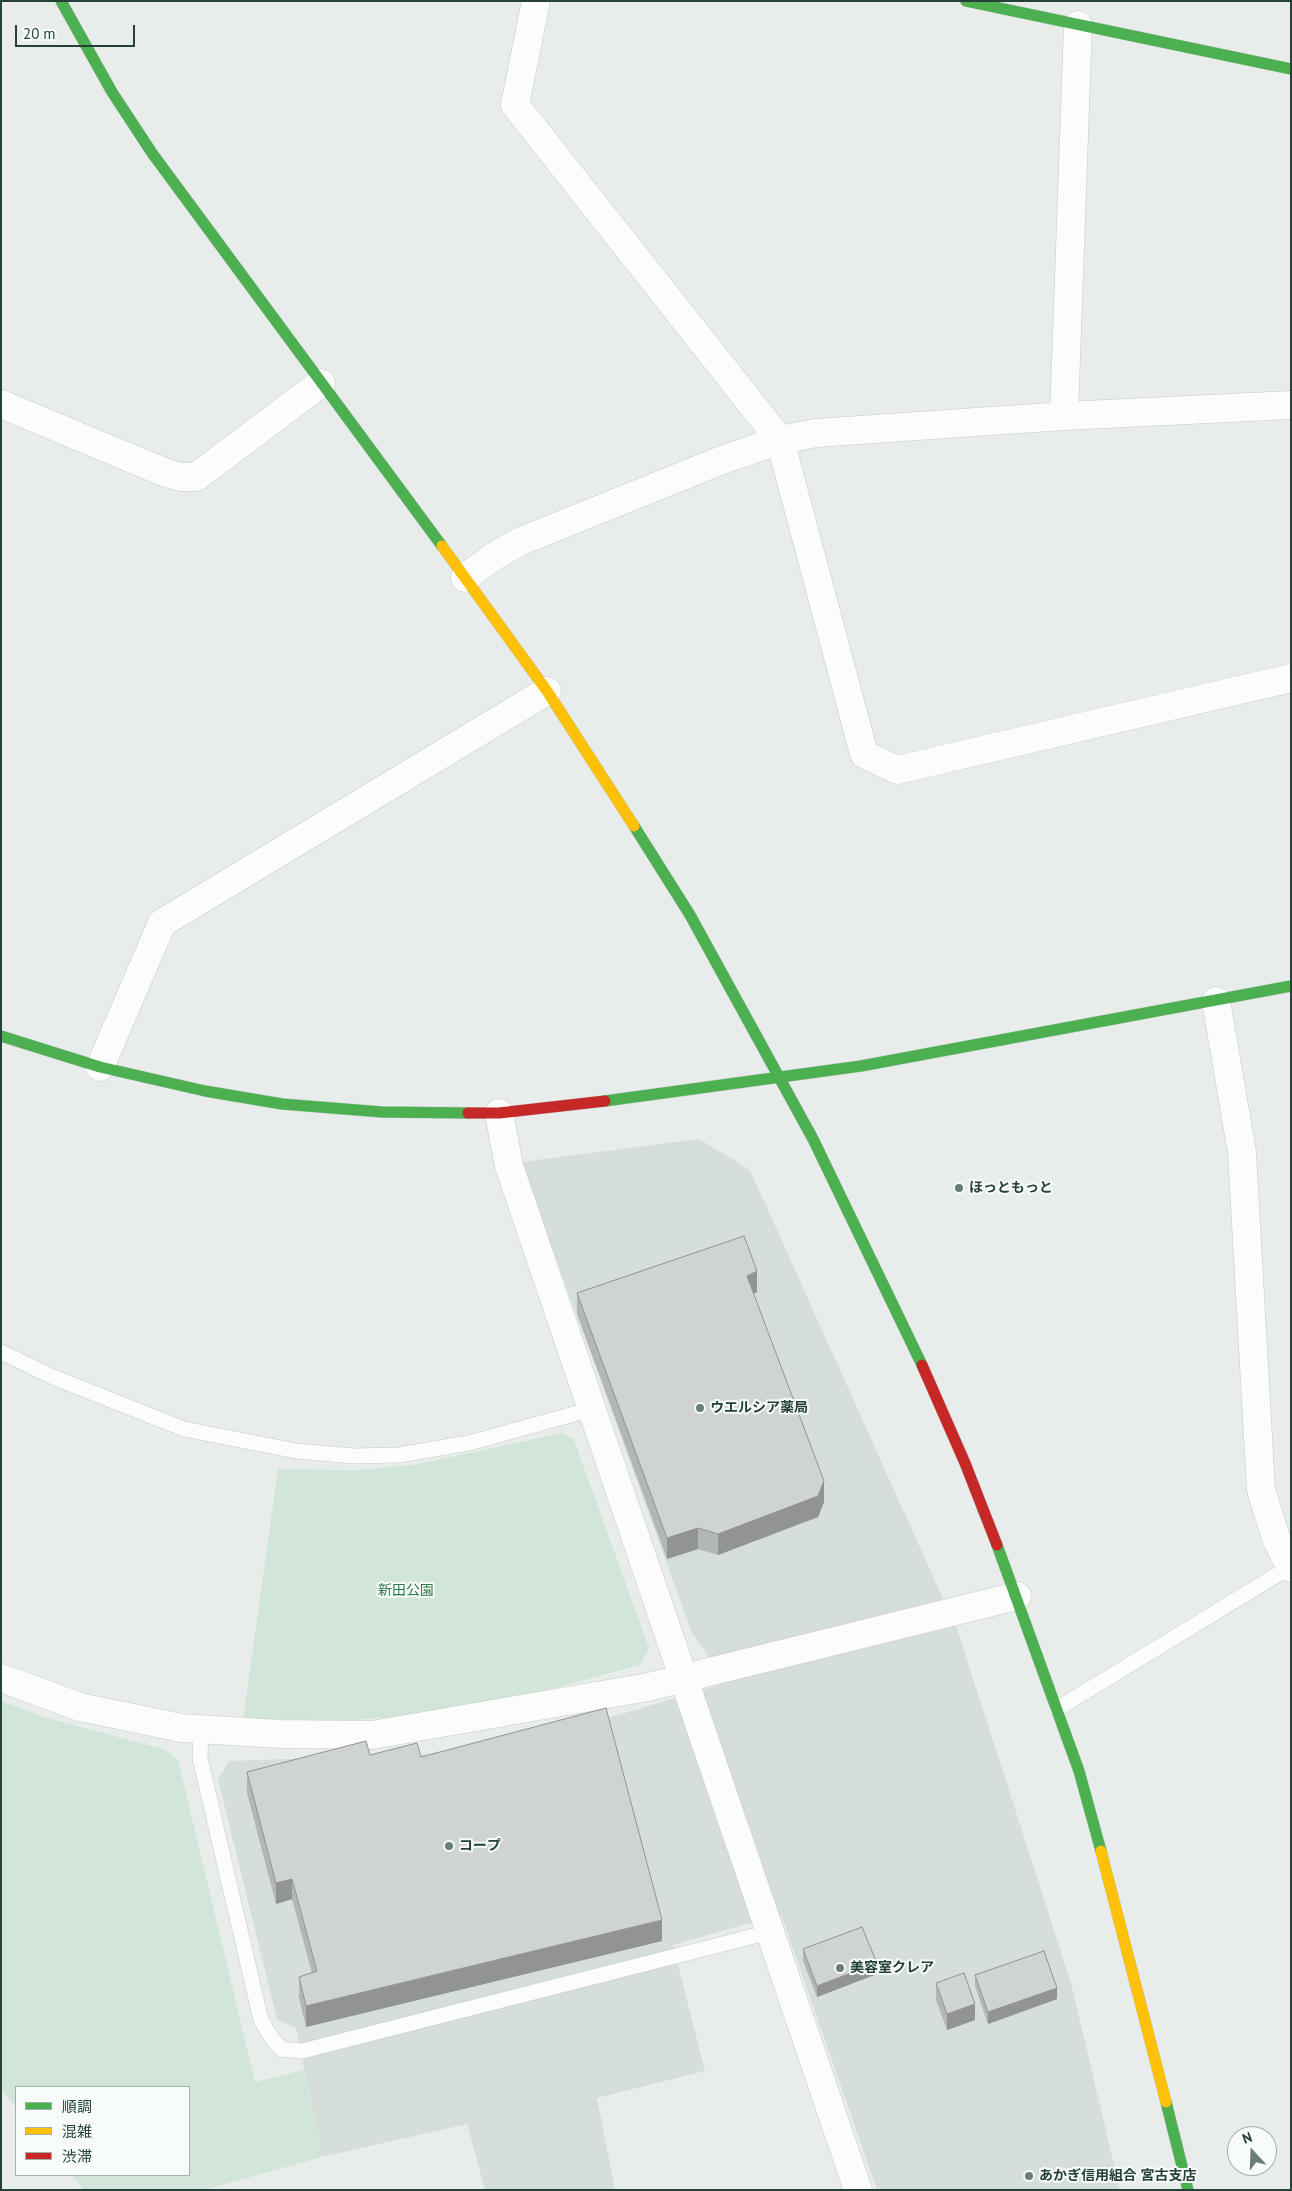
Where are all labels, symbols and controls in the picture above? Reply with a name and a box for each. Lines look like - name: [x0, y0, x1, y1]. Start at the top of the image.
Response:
- scale bar: [18, 15, 138, 47]
- text: 20 m: [23, 24, 56, 43]
- place label: ほっともっと: [969, 1180, 1053, 1196]
- marker: ほっともっと: [953, 1182, 965, 1194]
- place label: ウエルシア薬局: [710, 1400, 808, 1416]
- marker: ウエルシア薬局: [694, 1402, 706, 1414]
- park label: 新田公園: [378, 1583, 434, 1599]
- place label: コープ: [459, 1838, 501, 1854]
- marker: コープ: [443, 1840, 455, 1852]
- place label: 美容室クレア: [850, 1960, 934, 1976]
- marker: 美容室クレア: [834, 1962, 846, 1974]
- legend: [15, 2086, 190, 2176]
- text: 順調: [62, 2097, 92, 2116]
- text: 混雑: [62, 2122, 92, 2141]
- north arrow: [1227, 2126, 1277, 2176]
- text: N: [1240, 2128, 1255, 2148]
- text: 渋滞: [62, 2147, 92, 2166]
- place label: あかぎ信用組合 宮古支店: [1039, 2168, 1197, 2184]
- marker: あかぎ信用組合 宮古支店: [1023, 2170, 1035, 2182]

